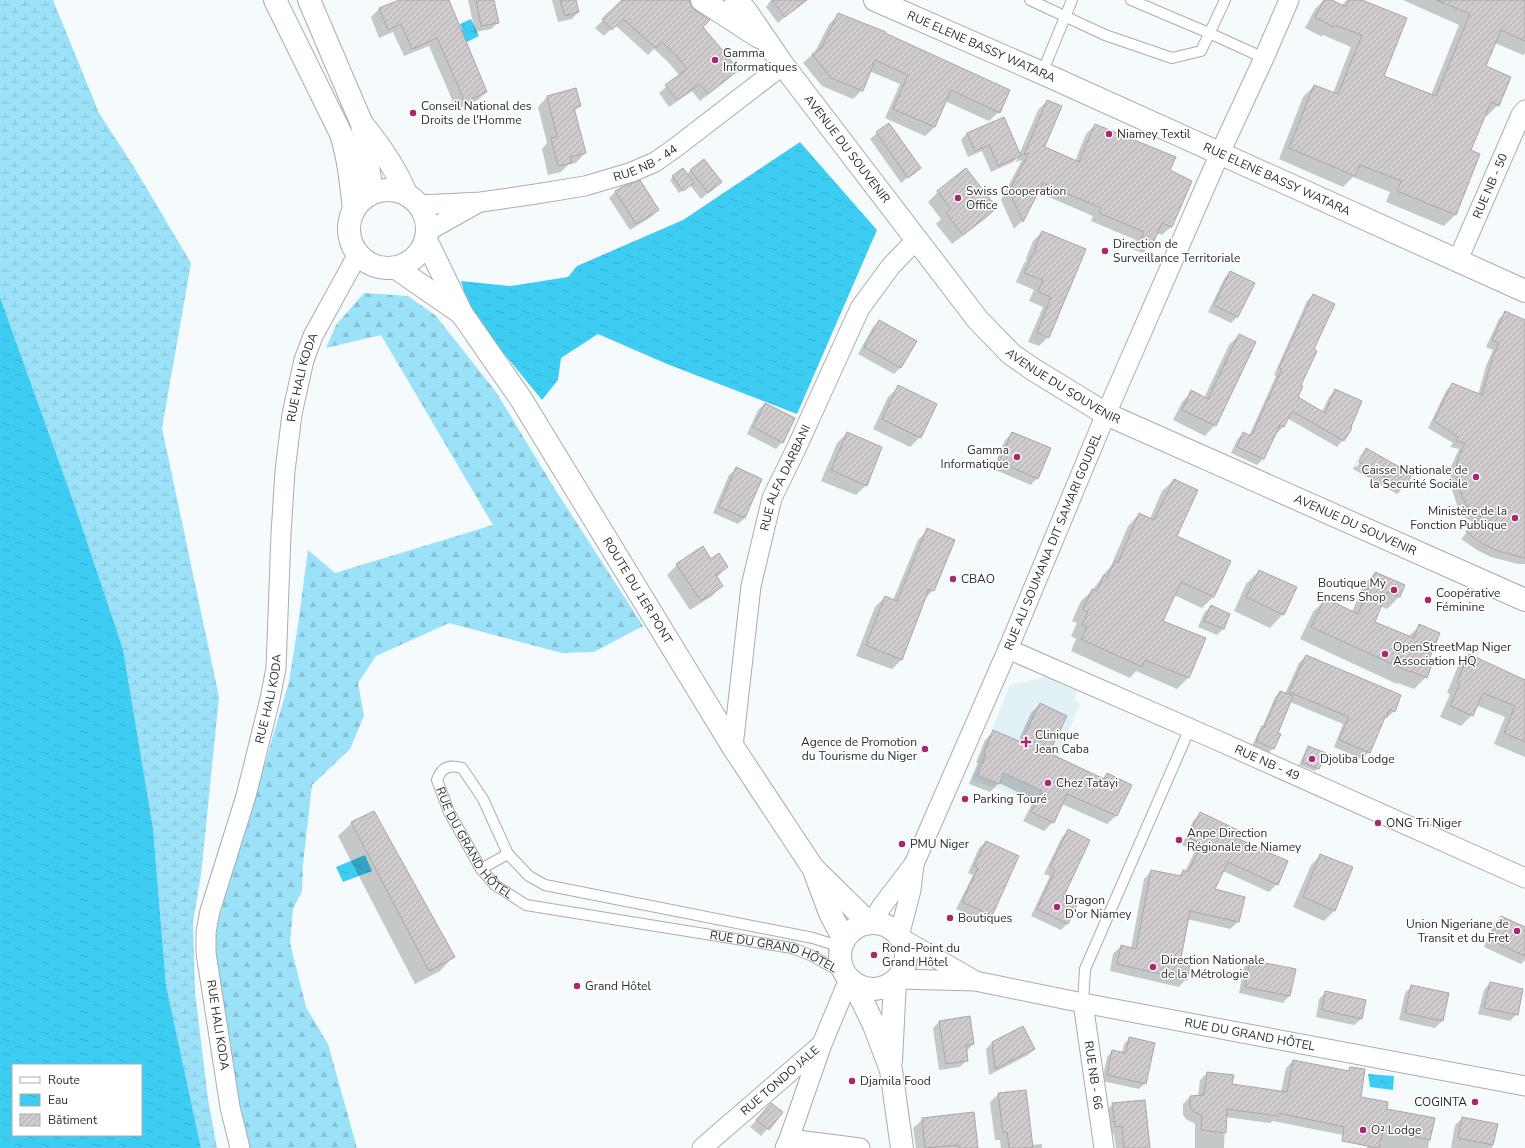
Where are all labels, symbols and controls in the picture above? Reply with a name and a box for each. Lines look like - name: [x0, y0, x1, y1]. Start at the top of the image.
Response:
- street label: RUE ELENE BASSY WATARA: [905, 7, 1058, 86]
- place label: Gamma Informatiques: [723, 45, 797, 75]
- marker: Gamma Informatiques: [710, 55, 720, 65]
- street label: AVENUE DU SOUVENIR: [801, 91, 894, 206]
- place label: Conseil National des Droits de l'Homme: [421, 98, 532, 128]
- marker: Conseil National des Droits de l'Homme: [408, 108, 418, 118]
- place label: Niamey Textil: [1117, 126, 1191, 142]
- marker: Niamey Textil: [1104, 129, 1114, 139]
- street label: RUE ELENE BASSY WATARA: [1201, 139, 1353, 219]
- street label: RUE NB - 44: [611, 141, 680, 185]
- street label: RUE NB - 50: [1469, 151, 1511, 221]
- place label: Swiss Cooperation Office: [966, 183, 1066, 213]
- marker: Swiss Cooperation Office: [953, 193, 963, 203]
- place label: Direction de Surveillance Territoriale: [1113, 236, 1240, 266]
- marker: Direction de Surveillance Territoriale: [1100, 246, 1110, 256]
- street label: RUE HALI KODA: [283, 330, 322, 423]
- street label: AVENUE DU SOUVENIR: [1002, 345, 1123, 427]
- street label: RUE ALFA DARBANI: [756, 422, 814, 533]
- street label: RUE ALI SOUMANA DIT SAMARI GOUDEL: [1000, 430, 1105, 653]
- place label: Gamma Informatique: [941, 442, 1009, 472]
- marker: Gamma Informatique: [1012, 452, 1022, 462]
- place label: Caisse Nationale de la Securité Sociale: [1362, 462, 1468, 492]
- marker: Caisse Nationale de la Securité Sociale: [1471, 472, 1481, 482]
- street label: AVENUE DU SOUVENIR: [1292, 491, 1419, 559]
- place label: Ministère de la Fonction Publique: [1410, 503, 1507, 533]
- marker: Ministère de la Fonction Publique: [1510, 513, 1520, 523]
- street label: ROUTE DU 1ER PONT: [599, 534, 677, 647]
- place label: CBAO: [961, 571, 995, 587]
- marker: CBAO: [948, 574, 958, 584]
- place label: Boutique My Encens Shop: [1317, 575, 1387, 605]
- marker: Boutique My Encens Shop: [1389, 585, 1399, 595]
- place label: Coopérative Féminine: [1436, 585, 1500, 615]
- marker: Coopérative Féminine: [1423, 595, 1433, 605]
- place label: OpenStreetMap Niger Association HQ: [1393, 639, 1512, 669]
- marker: OpenStreetMap Niger Association HQ: [1380, 649, 1390, 659]
- street label: RUE HALI KODA: [251, 653, 285, 745]
- place label: Clinique Jean Caba: [1034, 727, 1089, 757]
- place label: Agence de Promotion du Tourisme du Niger: [801, 734, 918, 764]
- marker: Clinique Jean Caba: [1020, 736, 1032, 748]
- street label: RUE NB - 49: [1232, 741, 1302, 784]
- marker: Agence de Promotion du Tourisme du Niger: [920, 744, 930, 754]
- place label: Djoliba Lodge: [1320, 751, 1395, 767]
- marker: Djoliba Lodge: [1307, 754, 1317, 764]
- place label: Chez Tatayi: [1056, 775, 1118, 791]
- marker: Chez Tatayi: [1043, 778, 1053, 788]
- street label: RUE DU GRAND HÔTEL: [432, 785, 516, 903]
- place label: Parking Touré: [973, 791, 1047, 807]
- marker: Parking Touré: [960, 794, 970, 804]
- place label: ONG Tri Niger: [1386, 815, 1462, 831]
- marker: ONG Tri Niger: [1373, 818, 1383, 828]
- place label: Anpe Direction Régionale de Niamey: [1187, 825, 1302, 855]
- marker: Anpe Direction Régionale de Niamey: [1174, 835, 1184, 845]
- place label: PMU Niger: [910, 836, 970, 852]
- marker: PMU Niger: [897, 839, 907, 849]
- place label: Dragon D'or Niamey: [1065, 892, 1132, 922]
- marker: Dragon D'or Niamey: [1052, 902, 1062, 912]
- place label: Boutiques: [958, 910, 1013, 926]
- marker: Boutiques: [945, 913, 955, 923]
- place label: Union Nigeriane de Transit et du Fret: [1406, 916, 1510, 946]
- marker: Union Nigeriane de Transit et du Fret: [1512, 926, 1522, 936]
- street label: RUE DU GRAND HÔTEL: [709, 927, 841, 977]
- place label: Rond-Point du Grand Hôtel: [882, 940, 960, 970]
- marker: Rond-Point du Grand Hôtel: [869, 950, 879, 960]
- place label: Direction Nationale de la Métrologie: [1161, 952, 1264, 982]
- marker: Direction Nationale de la Métrologie: [1148, 962, 1158, 972]
- place label: Grand Hôtel: [585, 978, 651, 994]
- street label: RUE HALI KODA: [203, 979, 233, 1072]
- marker: Grand Hôtel: [572, 981, 582, 991]
- street label: RUE DU GRAND HÔTEL: [1183, 1014, 1317, 1055]
- street label: RUE NB - 66: [1081, 1040, 1106, 1111]
- street label: RUE TONDO JALE: [737, 1042, 823, 1119]
- legend: [12, 1064, 142, 1136]
- text: Route: [48, 1072, 80, 1088]
- place label: Djamila Food: [860, 1073, 931, 1089]
- marker: Djamila Food: [847, 1076, 857, 1086]
- text: Eau: [48, 1092, 68, 1108]
- place label: COGINTA: [1414, 1094, 1467, 1110]
- marker: COGINTA: [1470, 1097, 1480, 1107]
- text: Bâtiment: [48, 1112, 98, 1128]
- place label: O² Lodge: [1371, 1122, 1421, 1138]
- marker: O² Lodge: [1358, 1125, 1368, 1135]

